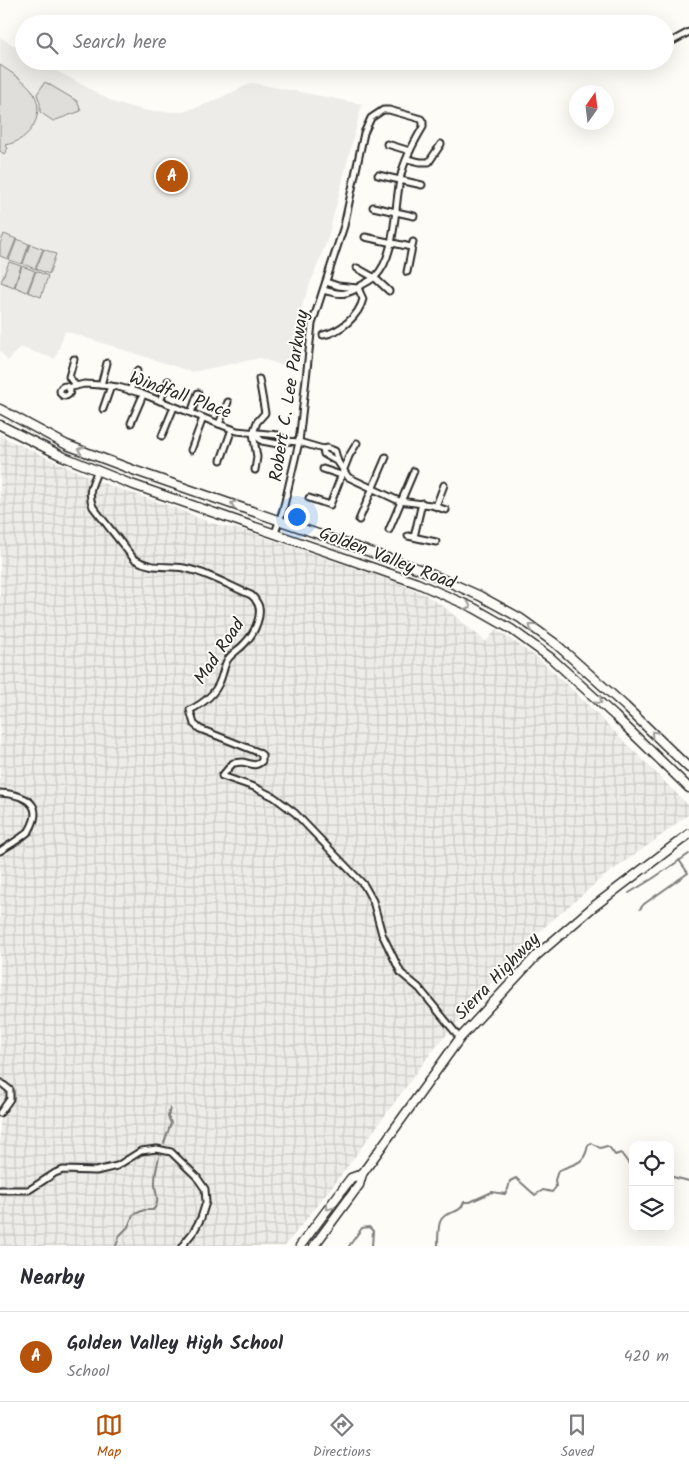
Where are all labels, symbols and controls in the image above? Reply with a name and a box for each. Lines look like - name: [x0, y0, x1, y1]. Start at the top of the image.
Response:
- search box: [15, 15, 674, 70]
- text: Search here: [73, 28, 167, 58]
- icon: search: [33, 29, 61, 57]
- north arrow: [569, 85, 614, 130]
- pin: A: [156, 157, 188, 195]
- street label: Robert C. Lee Parkway: [262, 308, 318, 484]
- street label: Windfall Place: [125, 364, 235, 428]
- one-way arrow: [77, 446, 86, 456]
- one-way arrow: [230, 500, 239, 510]
- your location: [284, 504, 310, 530]
- street label: Golden Valley Road: [315, 520, 460, 599]
- one-way arrow: [463, 599, 472, 610]
- street label: Mad Road: [187, 612, 254, 691]
- one-way arrow: [528, 624, 538, 633]
- one-way arrow: [593, 695, 602, 704]
- one-way arrow: [651, 731, 660, 740]
- street label: Sierra Highway: [448, 926, 548, 1028]
- map controls: [629, 1141, 674, 1231]
- button: locate: [629, 1141, 674, 1186]
- button: layers: [629, 1186, 674, 1231]
- one-way arrow: [326, 1201, 335, 1211]
- text: Nearby: [20, 1262, 85, 1295]
- text: Golden Valley High School: [67, 1329, 283, 1359]
- text: A: [31, 1344, 41, 1369]
- text: 420 m: [624, 1344, 669, 1369]
- text: School: [67, 1359, 110, 1384]
- tab: Map: [95, 1411, 123, 1463]
- tab: Directions: [313, 1411, 371, 1463]
- tab: Saved: [561, 1411, 594, 1463]

